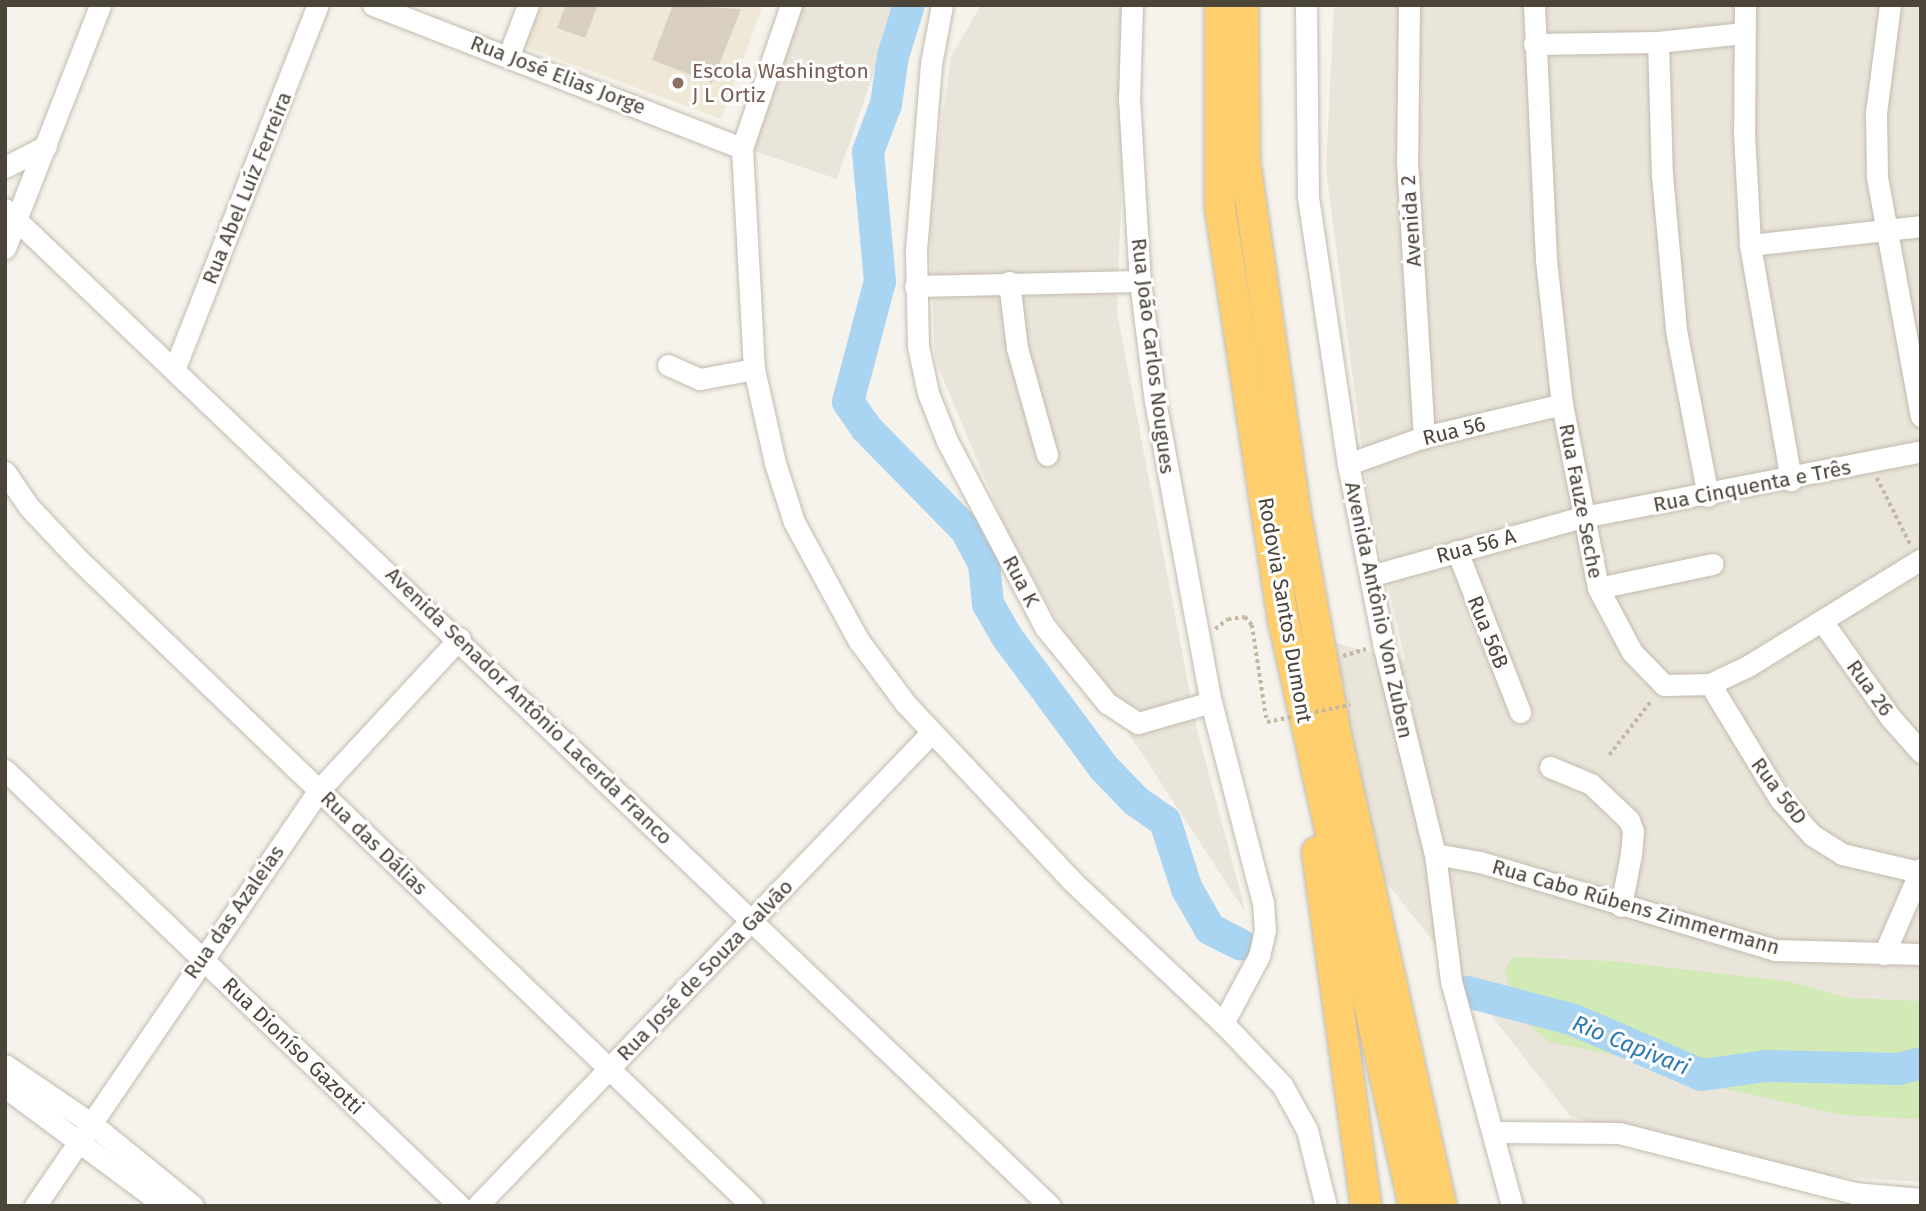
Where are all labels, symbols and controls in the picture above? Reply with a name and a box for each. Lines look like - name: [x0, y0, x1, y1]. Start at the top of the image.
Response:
- street label: Rua José Elias Jorge: [467, 30, 649, 120]
- place label: Escola Washington J L Ortiz: [692, 58, 869, 108]
- marker: Escola Washington J L Ortiz: [670, 75, 686, 91]
- street label: Rua Abel Luíz Ferreira: [197, 88, 297, 288]
- street label: Avenida 2: [1395, 174, 1427, 268]
- street label: Rua João Carlos Nougues: [1126, 237, 1180, 475]
- street label: Rua 56: [1420, 411, 1488, 451]
- street label: Rua Fauze Seche: [1554, 421, 1608, 581]
- street label: Rua Cinquenta e Três: [1651, 454, 1853, 518]
- street label: Avenida Antônio Von Zuben: [1339, 479, 1419, 741]
- street label: Rodovia Santos Dumont: [1253, 495, 1317, 725]
- street label: Rua 56 A: [1434, 523, 1518, 569]
- street label: Rua K: [997, 551, 1045, 611]
- street label: Avenida Senador Antônio Lacerda Franco: [380, 562, 678, 850]
- street label: Rua 56B: [1462, 592, 1514, 672]
- street label: Rua 26: [1841, 655, 1899, 721]
- street label: Rua 56D: [1746, 753, 1812, 829]
- street label: Rua das Dálias: [315, 786, 433, 900]
- street label: Rua das Azaleias: [178, 840, 290, 984]
- street label: Rua Cabo Rúbens Zimmermann: [1489, 854, 1783, 960]
- street label: Rua José de Souza Galvão: [612, 874, 798, 1066]
- street label: Rua Dioníso Gazotti: [217, 972, 369, 1120]
- water label: Rio Capivari: [1568, 1009, 1694, 1081]

